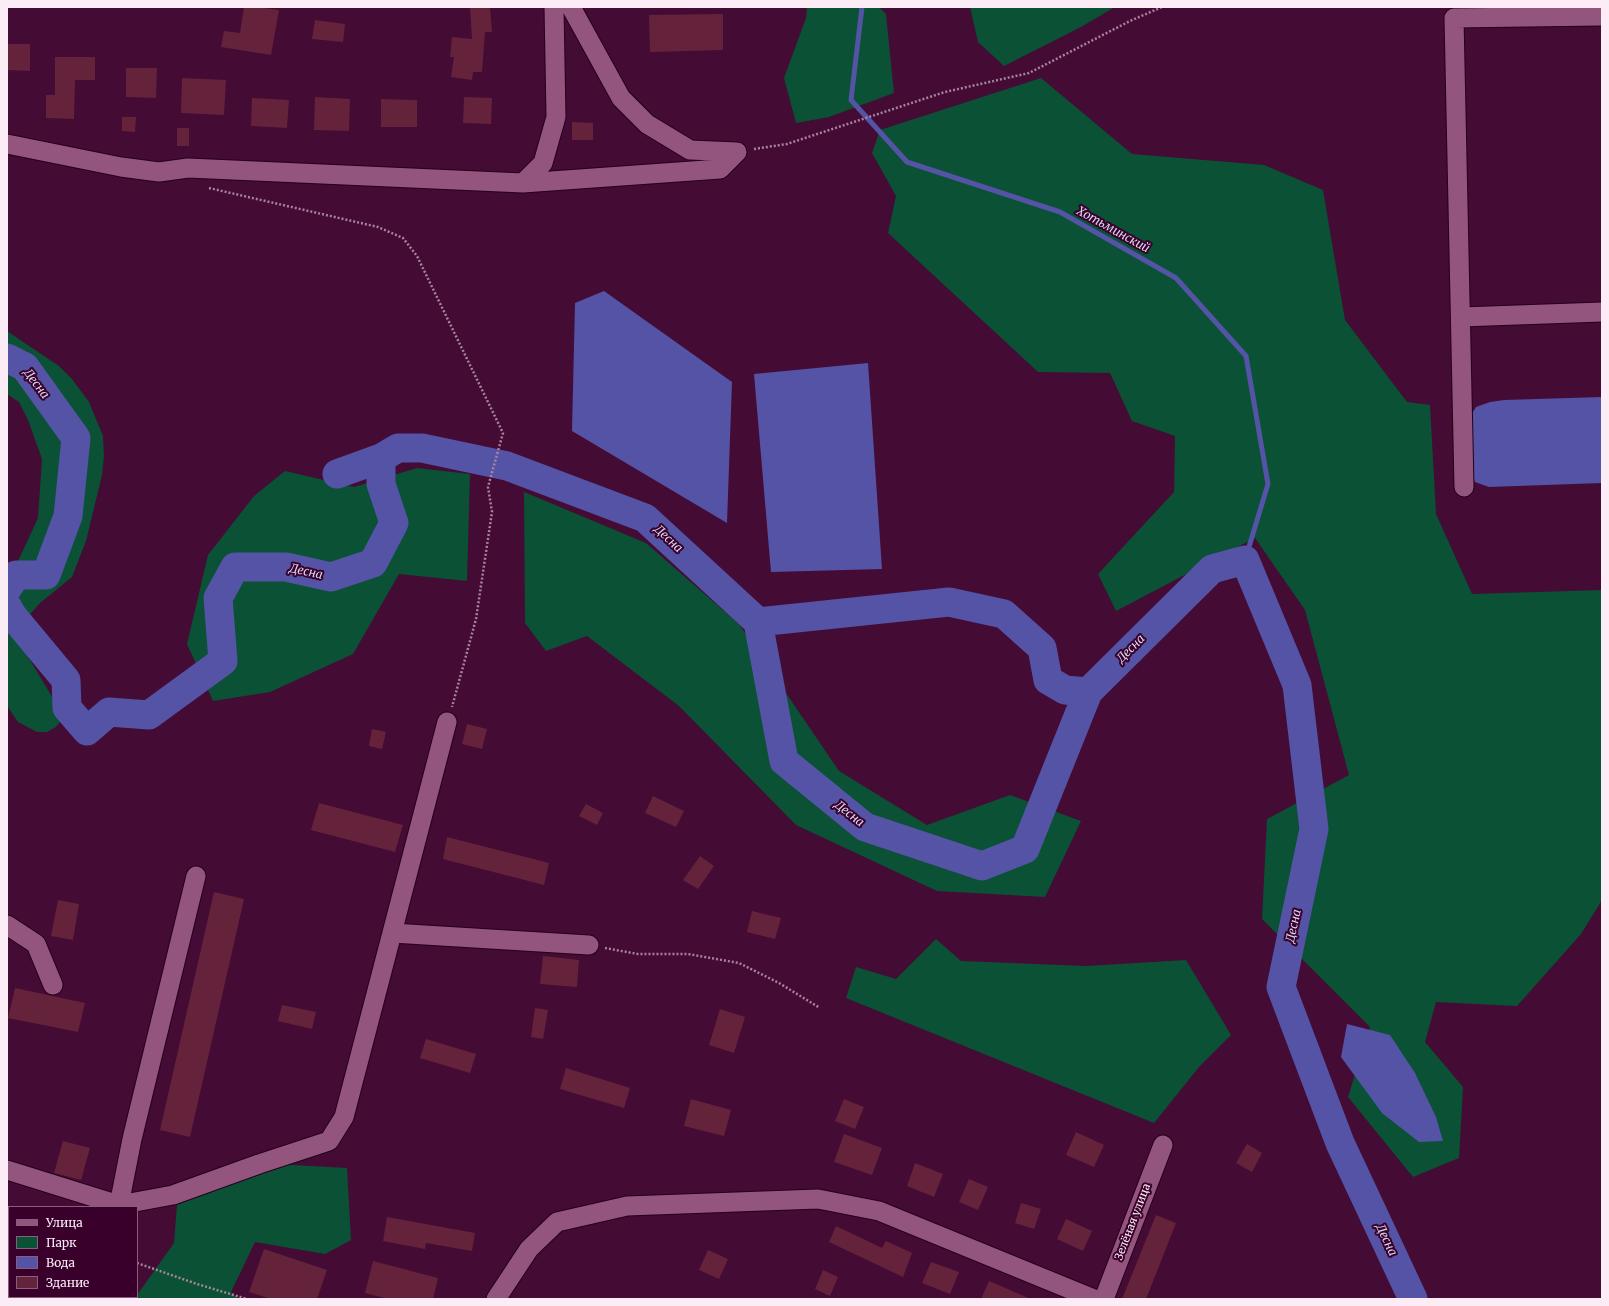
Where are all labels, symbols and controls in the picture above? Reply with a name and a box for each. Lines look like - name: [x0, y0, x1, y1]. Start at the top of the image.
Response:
- water label: Хотьминский: [1074, 204, 1152, 256]
- water label: Десна: [20, 366, 52, 402]
- water label: Десна: [651, 522, 685, 556]
- water label: Десна: [288, 561, 324, 583]
- water label: Десна: [1114, 632, 1148, 666]
- water label: Десна: [831, 798, 867, 830]
- water label: Десна: [1283, 908, 1305, 944]
- street label: Зелёная улица: [1112, 1182, 1154, 1262]
- legend: [8, 1206, 138, 1298]
- text: Улица: [46, 1215, 83, 1230]
- water label: Десна: [1372, 1222, 1400, 1258]
- text: Парк: [46, 1235, 77, 1250]
- text: Вода: [46, 1255, 75, 1270]
- text: Здание: [46, 1275, 89, 1290]

